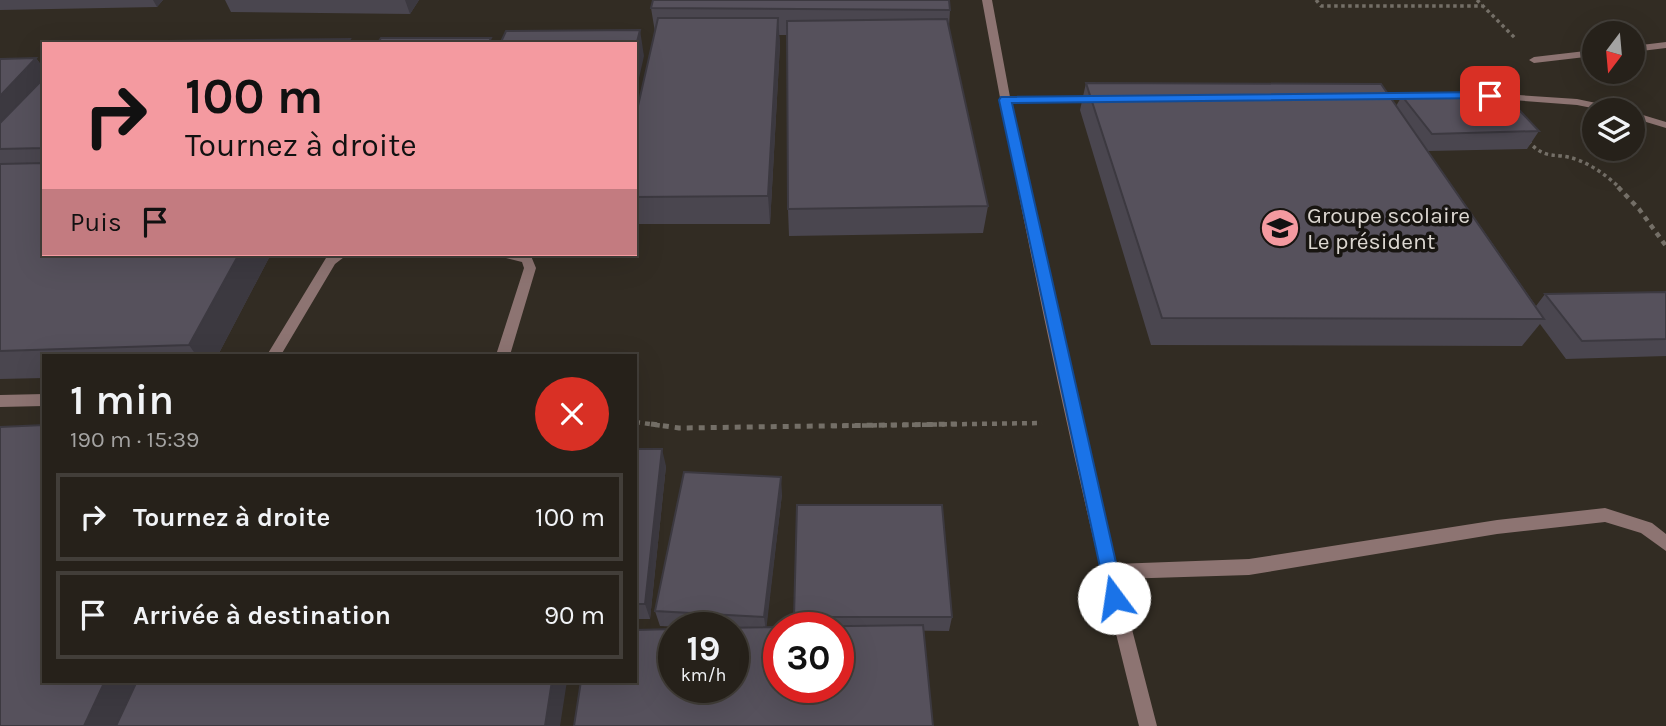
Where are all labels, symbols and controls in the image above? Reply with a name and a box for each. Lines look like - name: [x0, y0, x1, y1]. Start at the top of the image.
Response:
- north arrow: [1582, 21, 1645, 84]
- map controls: [1582, 21, 1645, 161]
- pin: [1460, 66, 1520, 126]
- text: 100 m: [185, 68, 323, 125]
- icon: right: [70, 70, 161, 161]
- icon: arrive: [1471, 77, 1509, 115]
- button: layers: [1582, 98, 1645, 161]
- text: Tournez à droite: [185, 127, 417, 164]
- place label: Groupe scolaire Le président: [1307, 202, 1470, 255]
- icon: arrive: [136, 203, 174, 241]
- text: Puis: [70, 207, 122, 238]
- school or university icon: Groupe scolaire Le président: [1259, 207, 1301, 249]
- text: 1 min: [70, 375, 174, 425]
- button: close: [535, 377, 609, 451]
- text: 190 m · 15:39: [70, 426, 199, 453]
- icon: right: [74, 498, 112, 536]
- text: Tournez à droite: [133, 502, 330, 533]
- text: 100 m: [535, 502, 605, 533]
- position arrow: [1077, 561, 1151, 635]
- icon: arrive: [74, 596, 112, 634]
- text: Arrivée à destination: [133, 600, 391, 631]
- text: 90 m: [544, 600, 605, 631]
- speed limit sign: 30: [763, 612, 854, 703]
- text: 19: [687, 628, 720, 669]
- text: km/h: [681, 664, 726, 686]

